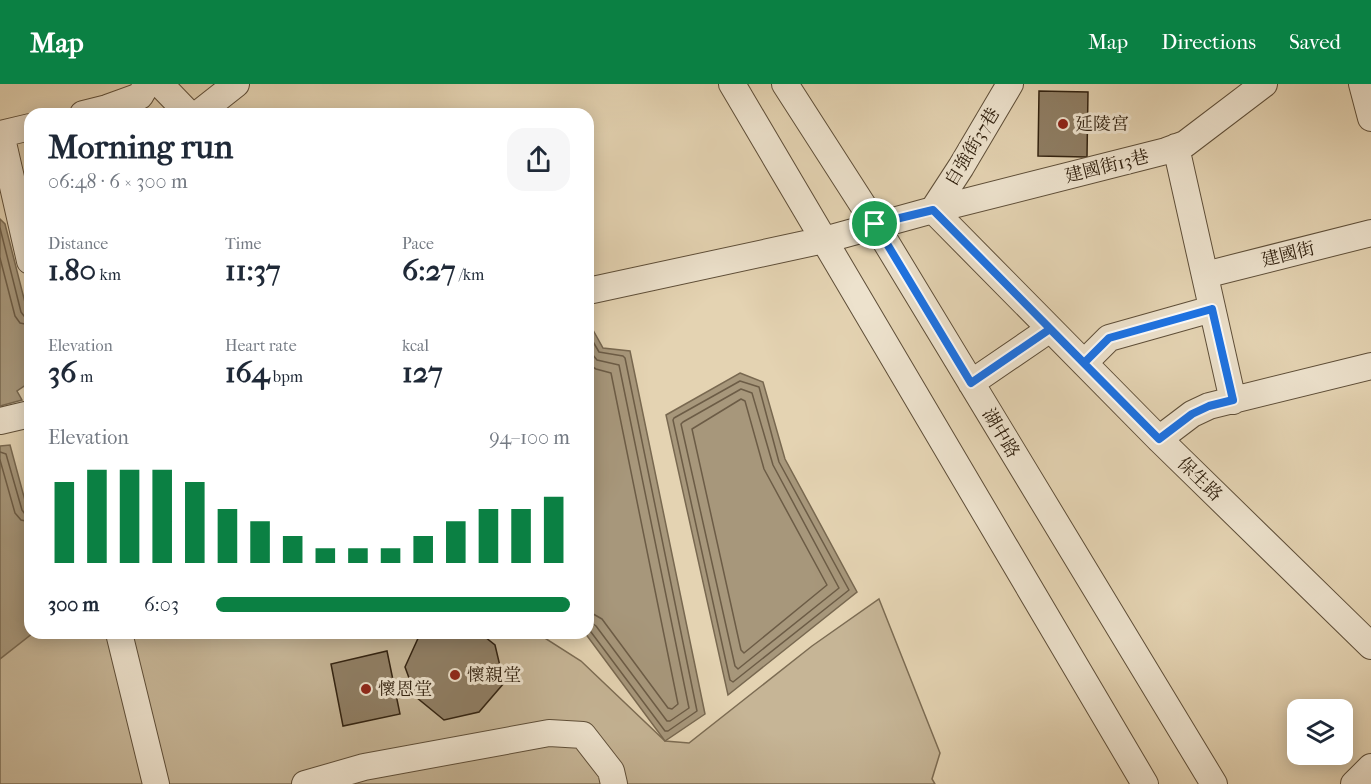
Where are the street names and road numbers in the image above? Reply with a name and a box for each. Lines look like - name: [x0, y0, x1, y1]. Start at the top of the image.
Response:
- street label: 自強街37巷: [941, 104, 1004, 190]
- street label: 建國街13巷: [1063, 146, 1151, 187]
- street label: 建國街: [1259, 238, 1317, 271]
- street label: 湖中路: [978, 405, 1023, 462]
- street label: 保生路: [1173, 453, 1226, 506]

